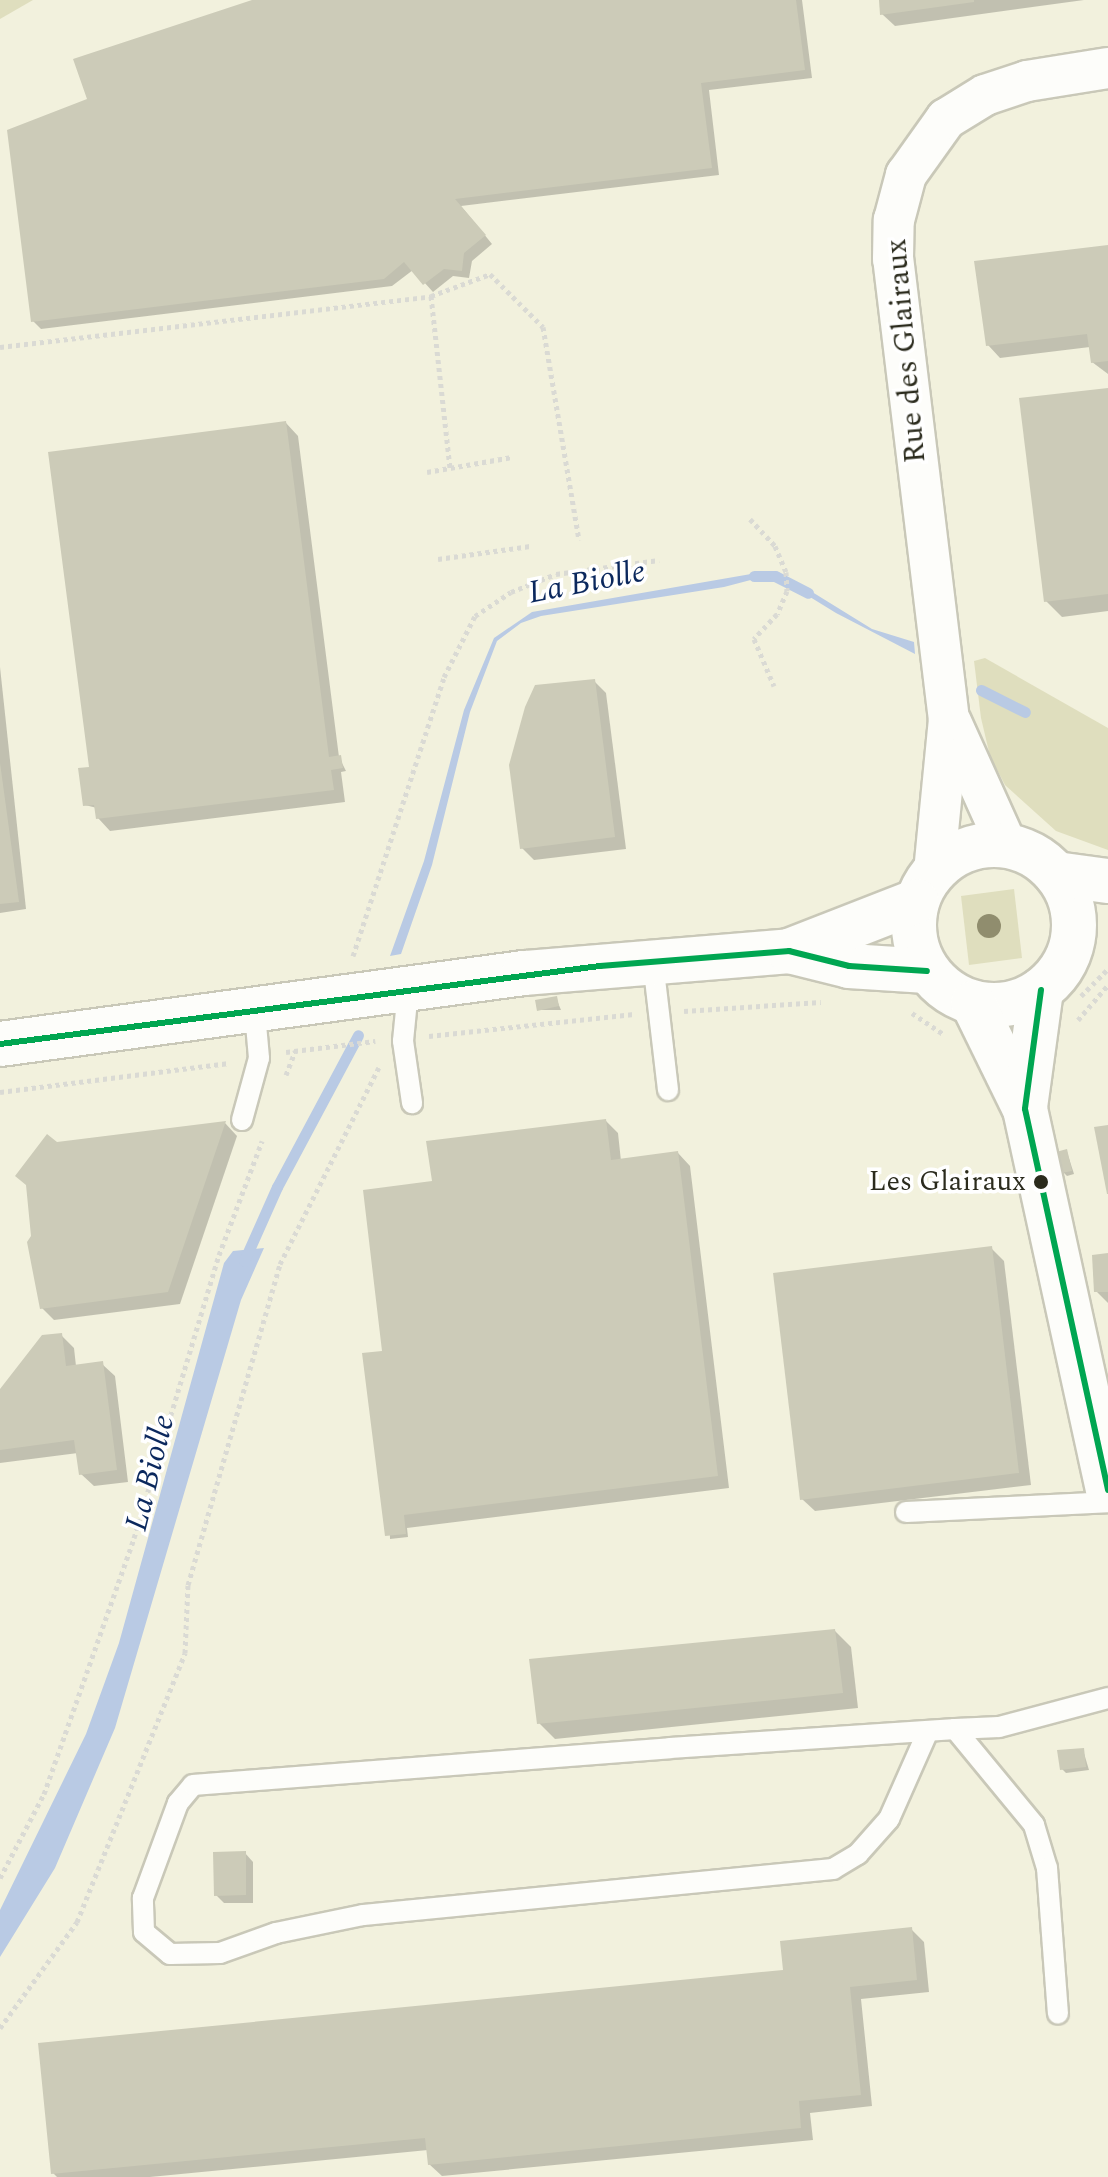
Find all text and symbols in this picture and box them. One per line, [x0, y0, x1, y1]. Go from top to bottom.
street label: Rue des Glairaux [878, 237, 934, 465]
water label: La Biolle [525, 553, 649, 613]
place label: Les Glairaux [869, 1165, 1026, 1199]
marker: Les Glairaux [1033, 1174, 1049, 1190]
water label: La Biolle [118, 1411, 184, 1535]

